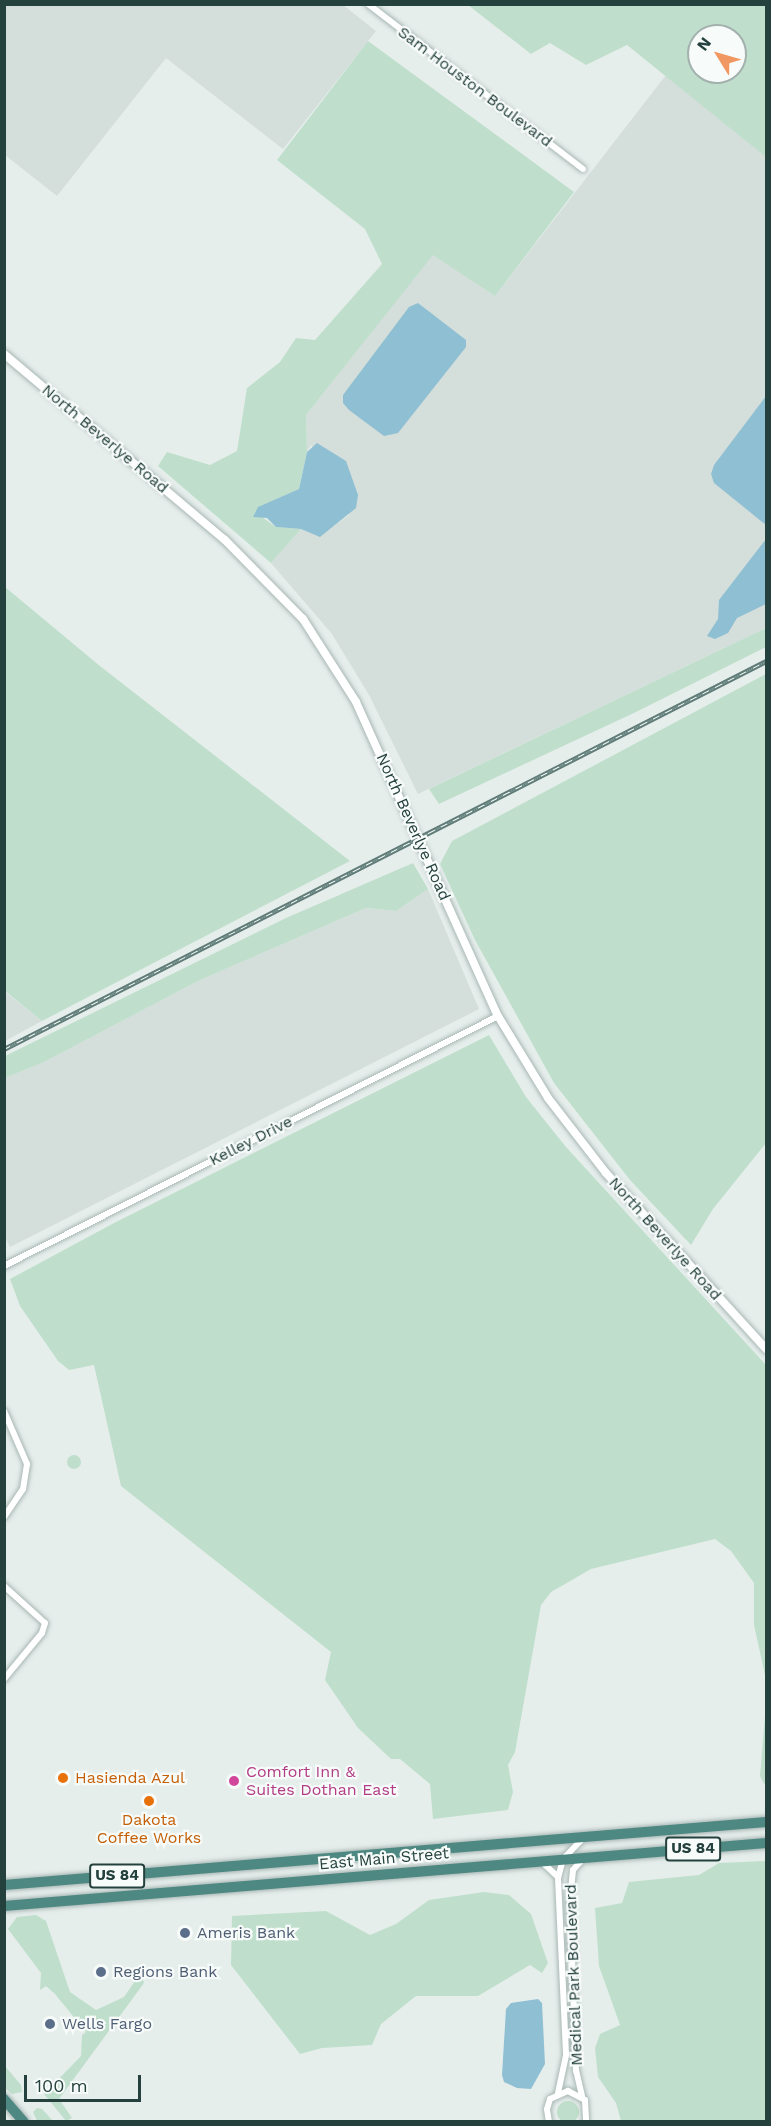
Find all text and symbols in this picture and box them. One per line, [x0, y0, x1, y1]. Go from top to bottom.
street label: Sam Houston Boulevard [394, 23, 556, 151]
north arrow [687, 24, 747, 84]
text: N [693, 34, 715, 55]
street label: North Beverlye Road [38, 380, 172, 498]
street label: North Beverlye Road [372, 750, 454, 904]
street label: Kelley Drive [206, 1112, 296, 1170]
street label: North Beverlye Road [605, 1173, 725, 1305]
place label: Comfort Inn & Suites Dothan East [246, 1762, 397, 1800]
place label: Hasienda Azul [75, 1768, 186, 1788]
marker: Hasienda Azul [56, 1771, 70, 1785]
marker: Comfort Inn & Suites Dothan East [227, 1774, 241, 1788]
marker: Dakota Coffee Works [142, 1794, 156, 1808]
place label: Dakota Coffee Works [97, 1810, 201, 1848]
road number: US 84 [664, 1837, 722, 1861]
street label: East Main Street [318, 1844, 450, 1874]
road number: US 84 [88, 1864, 146, 1888]
street label: Medical Park Boulevard [561, 1883, 587, 2067]
place label: Ameris Bank [197, 1923, 295, 1943]
marker: Ameris Bank [178, 1926, 192, 1940]
place label: Regions Bank [113, 1962, 217, 1982]
marker: Regions Bank [94, 1965, 108, 1979]
place label: Wells Fargo [62, 2014, 152, 2034]
marker: Wells Fargo [43, 2017, 57, 2031]
scale bar [27, 2063, 144, 2101]
text: 100 m [35, 2075, 88, 2096]

